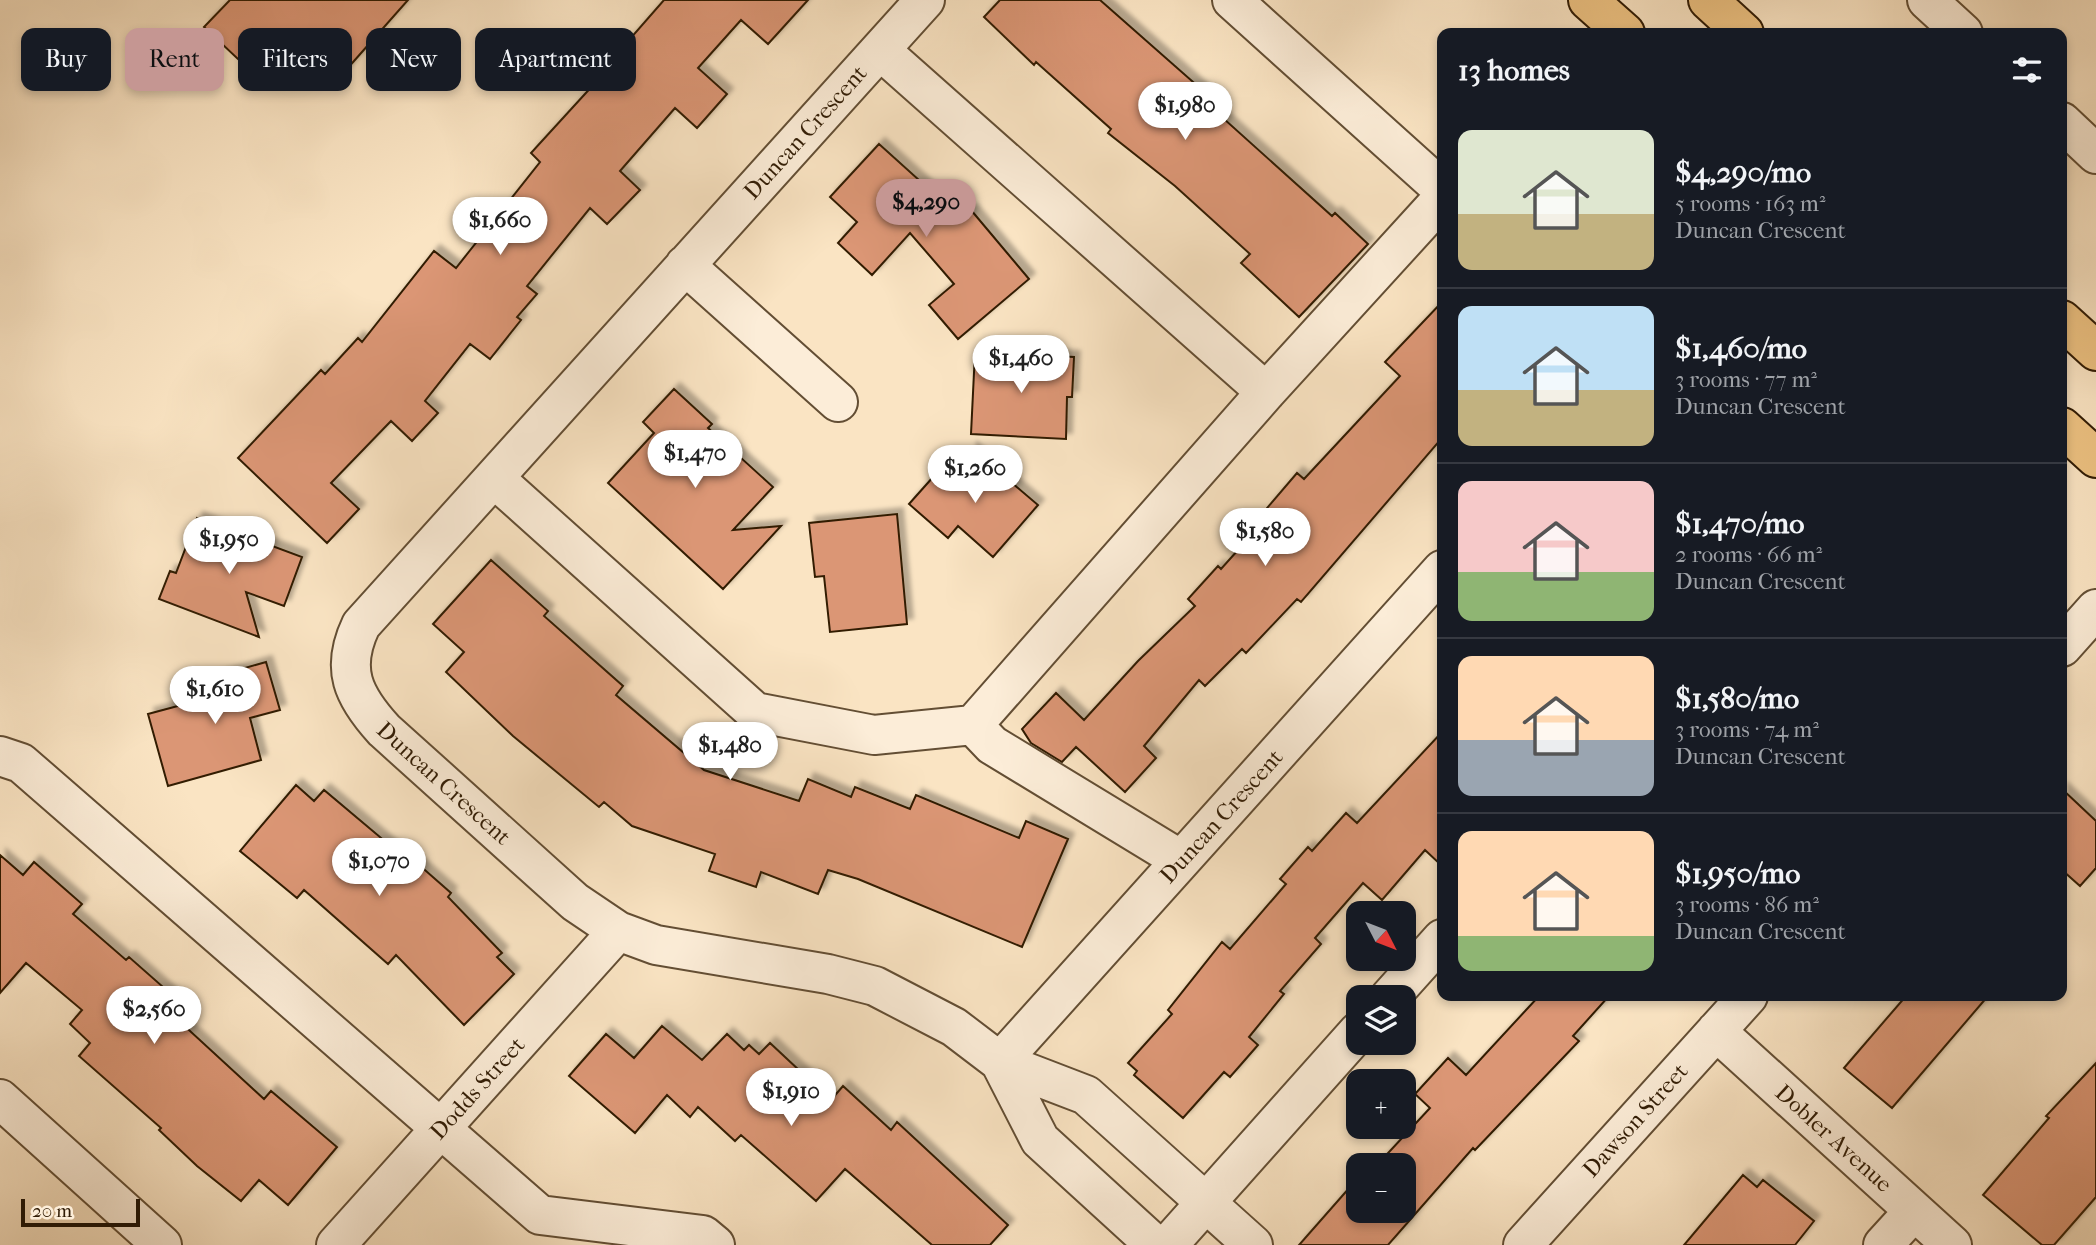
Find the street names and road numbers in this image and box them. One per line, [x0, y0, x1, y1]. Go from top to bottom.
street label: Duncan Crescent [738, 60, 873, 205]
street label: Duncan Crescent [371, 716, 516, 851]
street label: Duncan Crescent [1154, 744, 1289, 889]
street label: Dodds Street [424, 1032, 530, 1145]
street label: Dawson Street [1577, 1058, 1694, 1183]
street label: Dobler Avenue [1770, 1079, 1898, 1198]

